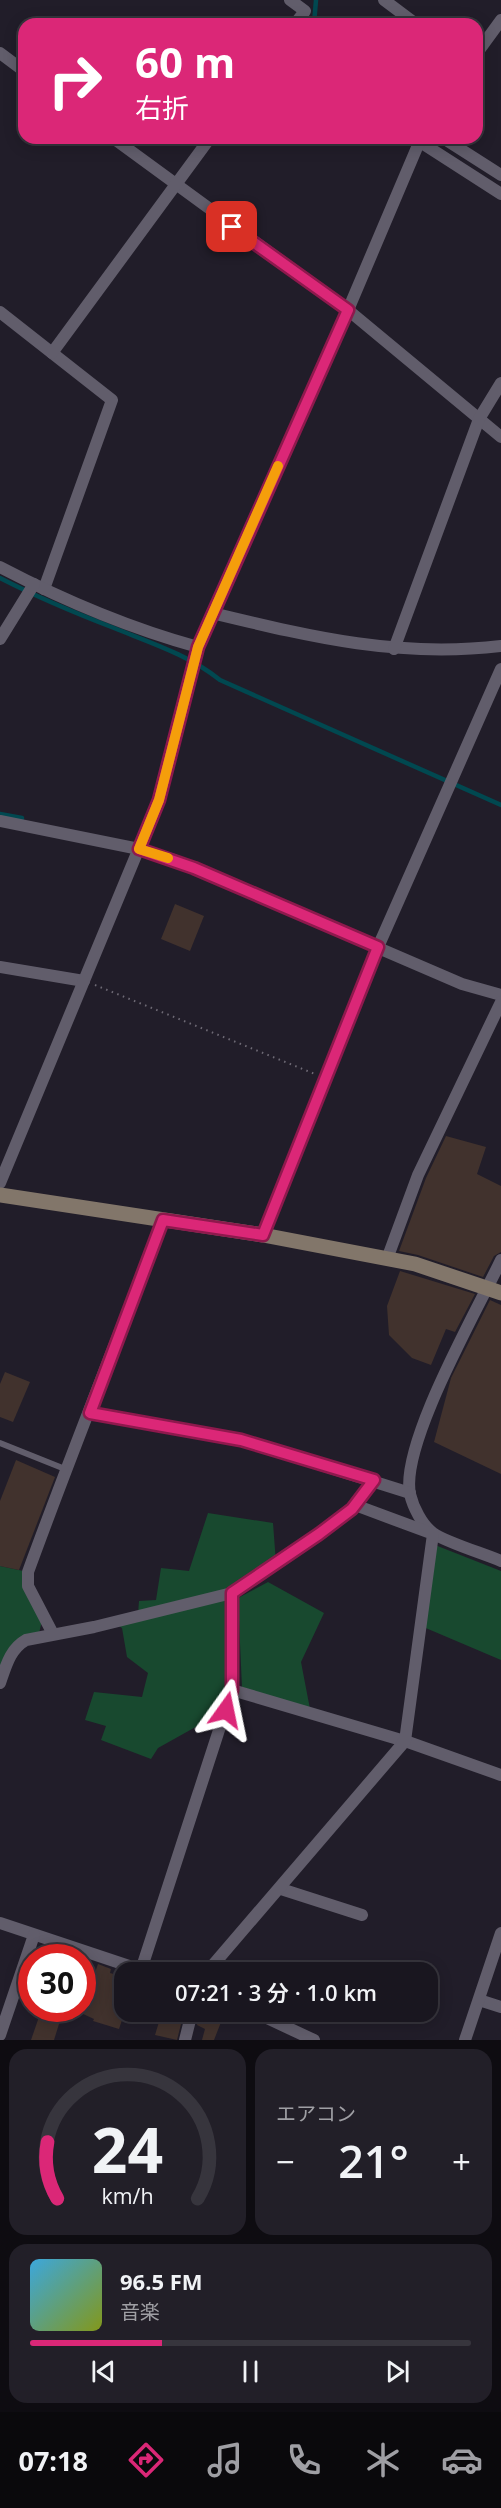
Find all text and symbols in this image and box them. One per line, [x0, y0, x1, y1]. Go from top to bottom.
text: 60 m [135, 33, 235, 90]
icon: right [36, 42, 114, 120]
text: 右折 [135, 89, 189, 126]
pin [206, 201, 257, 252]
icon: arrive [215, 210, 248, 243]
position arrow [194, 1678, 258, 1742]
speed limit sign: 30 [18, 1944, 96, 2022]
text: 07:21 · 3 分 · 1.0 km [175, 1977, 377, 2007]
text: エアコン [276, 2100, 356, 2127]
text: 24 [92, 2106, 163, 2191]
text: 21° [338, 2130, 409, 2191]
text: − [276, 2139, 295, 2184]
text: + [452, 2139, 471, 2184]
text: km/h [101, 2181, 154, 2210]
text: 96.5 FM [120, 2266, 203, 2296]
text: 音楽 [120, 2298, 160, 2325]
icon: previous [87, 2355, 120, 2388]
icon: pause [234, 2355, 267, 2388]
icon: next [381, 2355, 414, 2388]
icon: directions [125, 2439, 167, 2481]
icon: music [204, 2439, 246, 2481]
icon: phone [283, 2439, 325, 2481]
icon: climate [362, 2439, 404, 2481]
icon: car [441, 2439, 483, 2481]
text: 07:18 [18, 2442, 88, 2479]

